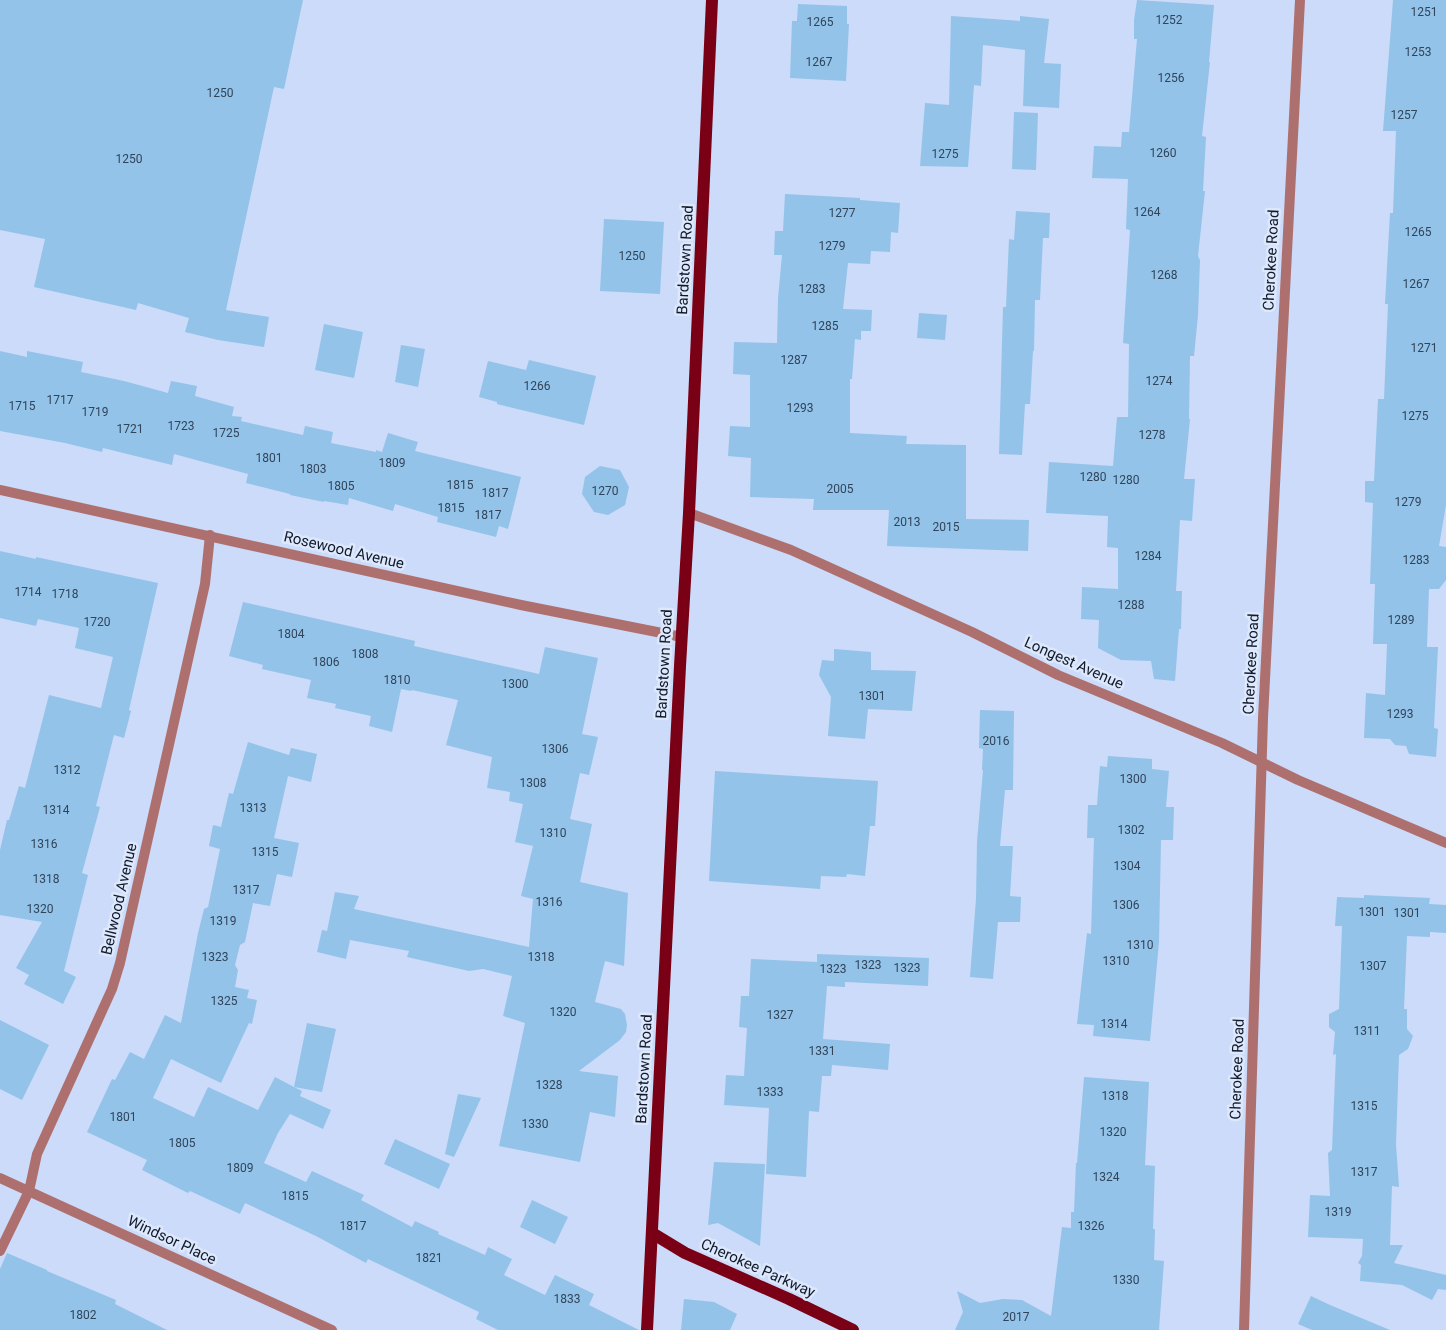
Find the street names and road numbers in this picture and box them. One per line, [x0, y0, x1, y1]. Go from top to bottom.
street label: Bardstown Road [673, 205, 697, 315]
street label: Cherokee Road [1259, 209, 1283, 311]
street label: Rosewood Avenue [282, 527, 406, 573]
street label: Bardstown Road [652, 609, 676, 719]
street label: Cherokee Road [1239, 613, 1263, 715]
street label: Longest Avenue [1022, 633, 1126, 693]
street label: Bellwood Avenue [97, 841, 141, 957]
street label: Bardstown Road [632, 1014, 656, 1124]
street label: Cherokee Road [1226, 1018, 1248, 1120]
street label: Windsor Place [125, 1212, 219, 1268]
street label: Cherokee Parkway [698, 1235, 818, 1301]

